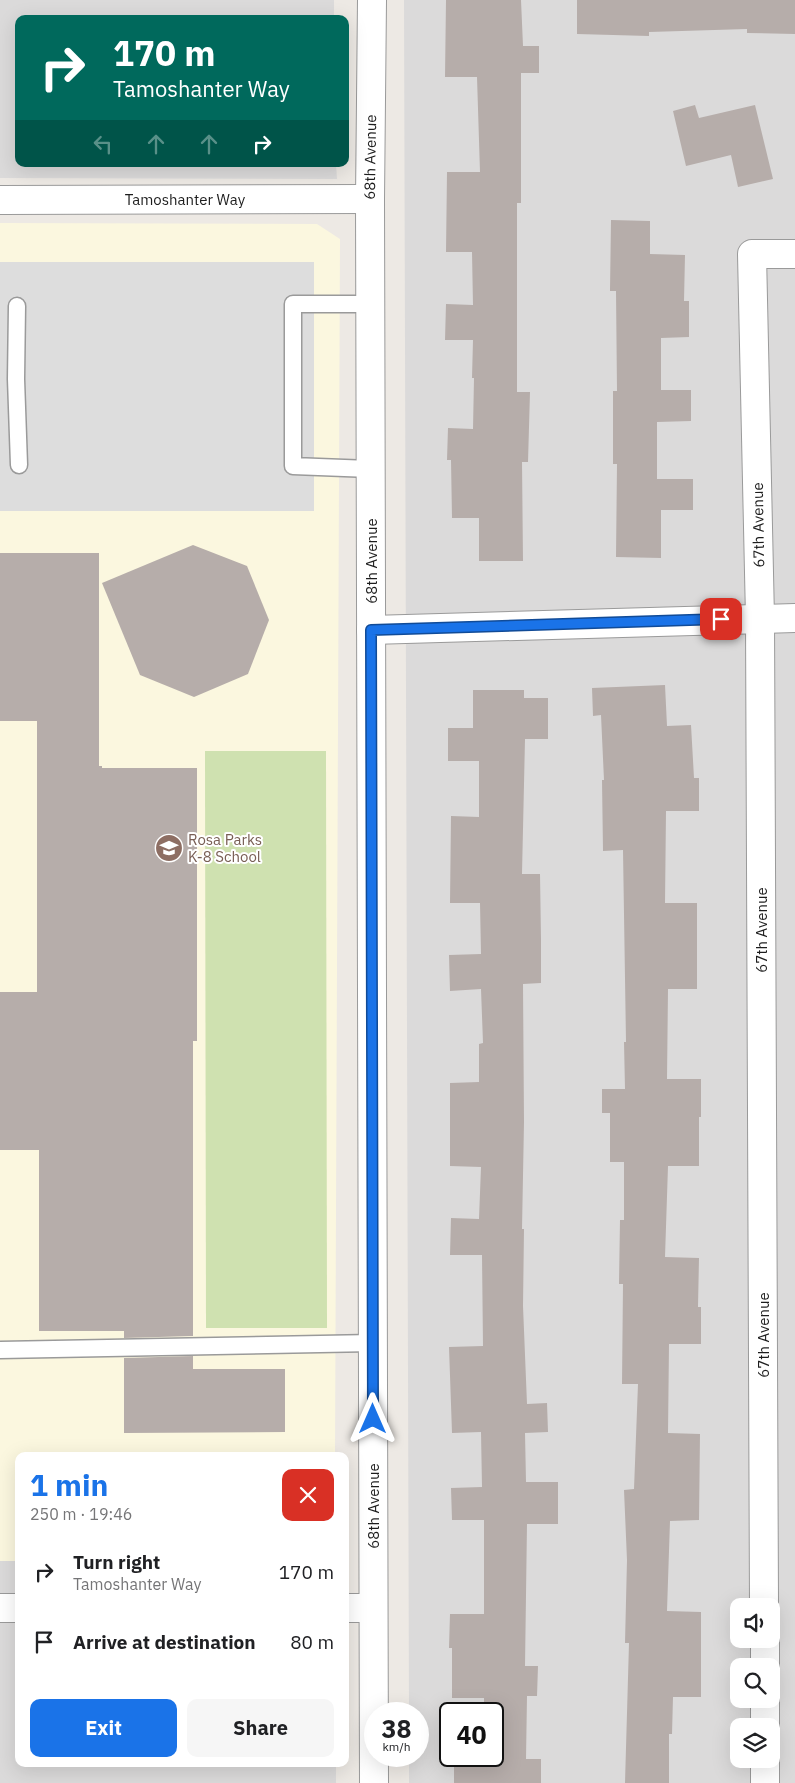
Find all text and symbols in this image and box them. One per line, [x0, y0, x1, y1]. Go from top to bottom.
text: 170 m [113, 30, 216, 76]
icon: right [30, 35, 95, 100]
text: Tamoshanter Way [113, 74, 290, 103]
street label: 68th Avenue [360, 114, 380, 200]
icon: left [89, 130, 117, 158]
icon: ahead [142, 130, 170, 158]
icon: ahead [195, 130, 223, 158]
icon: right [248, 130, 276, 158]
street label: Tamoshanter Way [125, 190, 246, 209]
street label: 67th Avenue [748, 482, 768, 568]
street label: 68th Avenue [362, 518, 381, 604]
pin [700, 598, 742, 640]
icon: arrive [707, 605, 735, 633]
place label: Rosa Parks K-8 School [188, 830, 262, 866]
school or university icon: Rosa Parks K-8 School [154, 833, 184, 863]
street label: 67th Avenue [752, 887, 771, 973]
street label: 67th Avenue [754, 1292, 773, 1378]
position arrow [346, 1392, 398, 1444]
street label: 68th Avenue [364, 1463, 383, 1549]
text: 1 min [30, 1465, 108, 1504]
button: close [282, 1469, 334, 1521]
text: 250 m · 19:46 [30, 1504, 132, 1524]
text: Turn right [73, 1550, 160, 1574]
icon: right [30, 1558, 58, 1586]
text: 170 m [279, 1560, 334, 1584]
text: Tamoshanter Way [73, 1574, 202, 1594]
map controls [730, 1598, 780, 1768]
button: sound [730, 1598, 780, 1648]
icon: arrive [30, 1628, 58, 1656]
text: Arrive at destination [73, 1630, 256, 1654]
text: 80 m [290, 1630, 334, 1654]
button: search [730, 1658, 780, 1708]
button: Exit [30, 1699, 177, 1757]
button: Share [187, 1699, 334, 1757]
speed limit sign: 40 [439, 1702, 504, 1767]
text: 38 [381, 1712, 412, 1745]
button: layers [730, 1718, 780, 1768]
text: km/h [382, 1739, 411, 1754]

